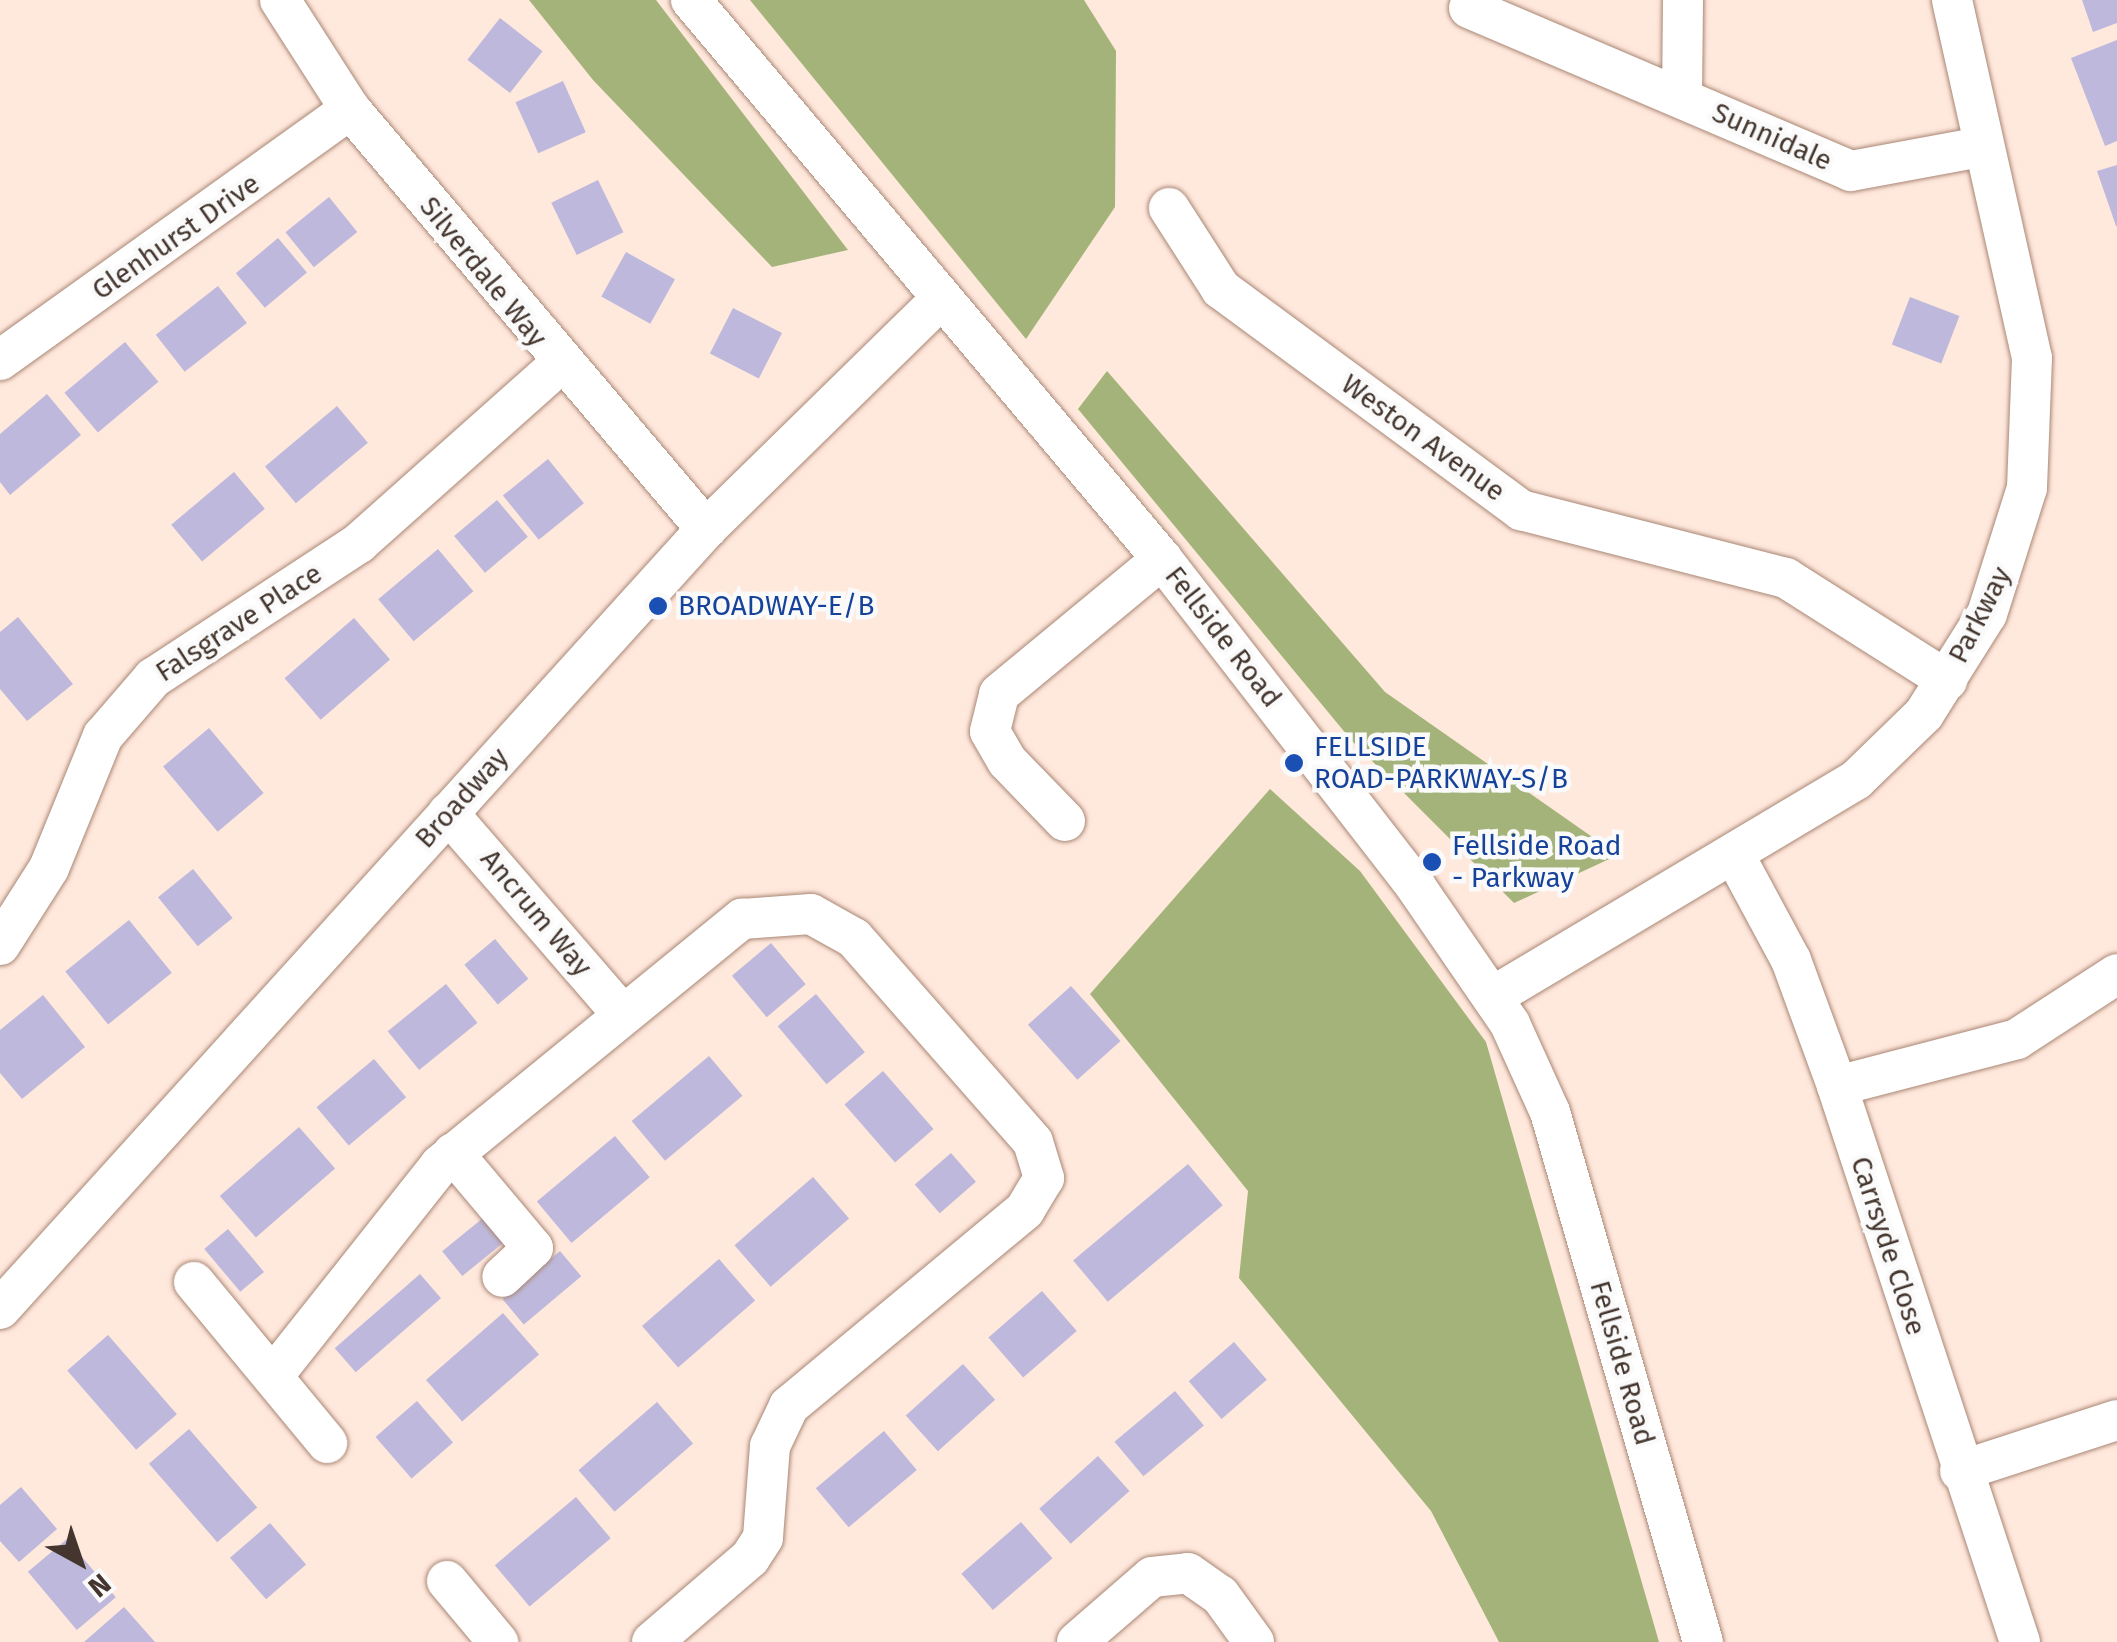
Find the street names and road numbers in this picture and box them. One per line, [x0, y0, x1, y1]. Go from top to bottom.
street label: Sunnidale [1707, 96, 1837, 178]
street label: Glenhurst Drive [86, 167, 266, 307]
street label: Silverdale Way [412, 190, 554, 354]
street label: Weston Avenue [1335, 367, 1511, 509]
street label: Falsgrave Place [150, 557, 328, 689]
street label: Fellside Road [1158, 560, 1288, 714]
street label: Parkway [1942, 561, 2018, 669]
street label: Broadway [408, 741, 516, 855]
street label: Ancrum Way [473, 843, 599, 983]
street label: Carrsyde Close [1843, 1153, 1933, 1339]
street label: Fellside Road [1583, 1277, 1661, 1449]

